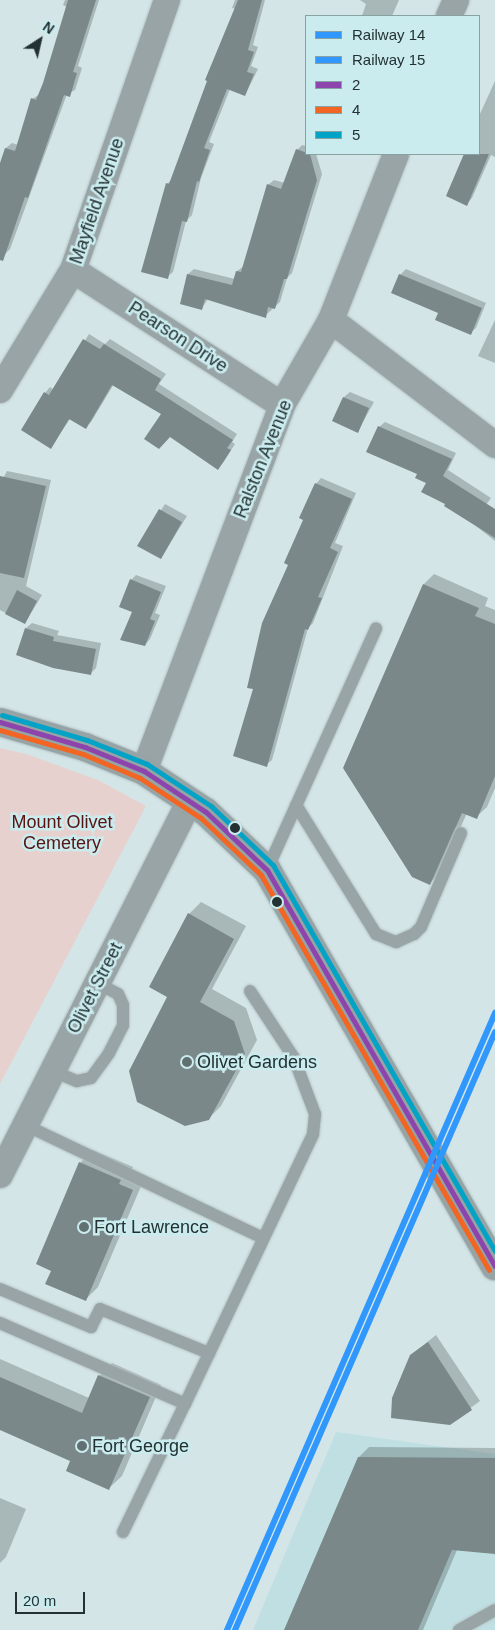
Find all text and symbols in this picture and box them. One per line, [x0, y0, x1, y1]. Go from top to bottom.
north arrow [15, 15, 65, 65]
legend [305, 15, 480, 155]
text: N [40, 18, 57, 37]
text: Railway 14 [352, 26, 425, 43]
text: Railway 15 [352, 51, 425, 68]
text: 2 [352, 76, 360, 93]
text: 4 [352, 101, 360, 118]
text: 5 [352, 126, 360, 143]
street label: Mayfield Avenue [65, 135, 129, 267]
street label: Pearson Drive [124, 297, 232, 377]
street label: Ralston Avenue [229, 396, 297, 522]
park label: Mount Olivet Cemetery [11, 812, 113, 854]
unlabelled marker [230, 823, 240, 833]
unlabelled marker [272, 897, 282, 907]
street label: Olivet Street [63, 939, 127, 1037]
place label: Olivet Gardens [197, 1051, 317, 1073]
marker: Olivet Gardens [181, 1056, 193, 1068]
place label: Fort Lawrence [94, 1216, 209, 1238]
marker: Fort Lawrence [78, 1221, 90, 1233]
place label: Fort George [92, 1435, 189, 1457]
marker: Fort George [76, 1440, 88, 1452]
scale bar [18, 1582, 88, 1614]
text: 20 m [23, 1592, 56, 1609]

